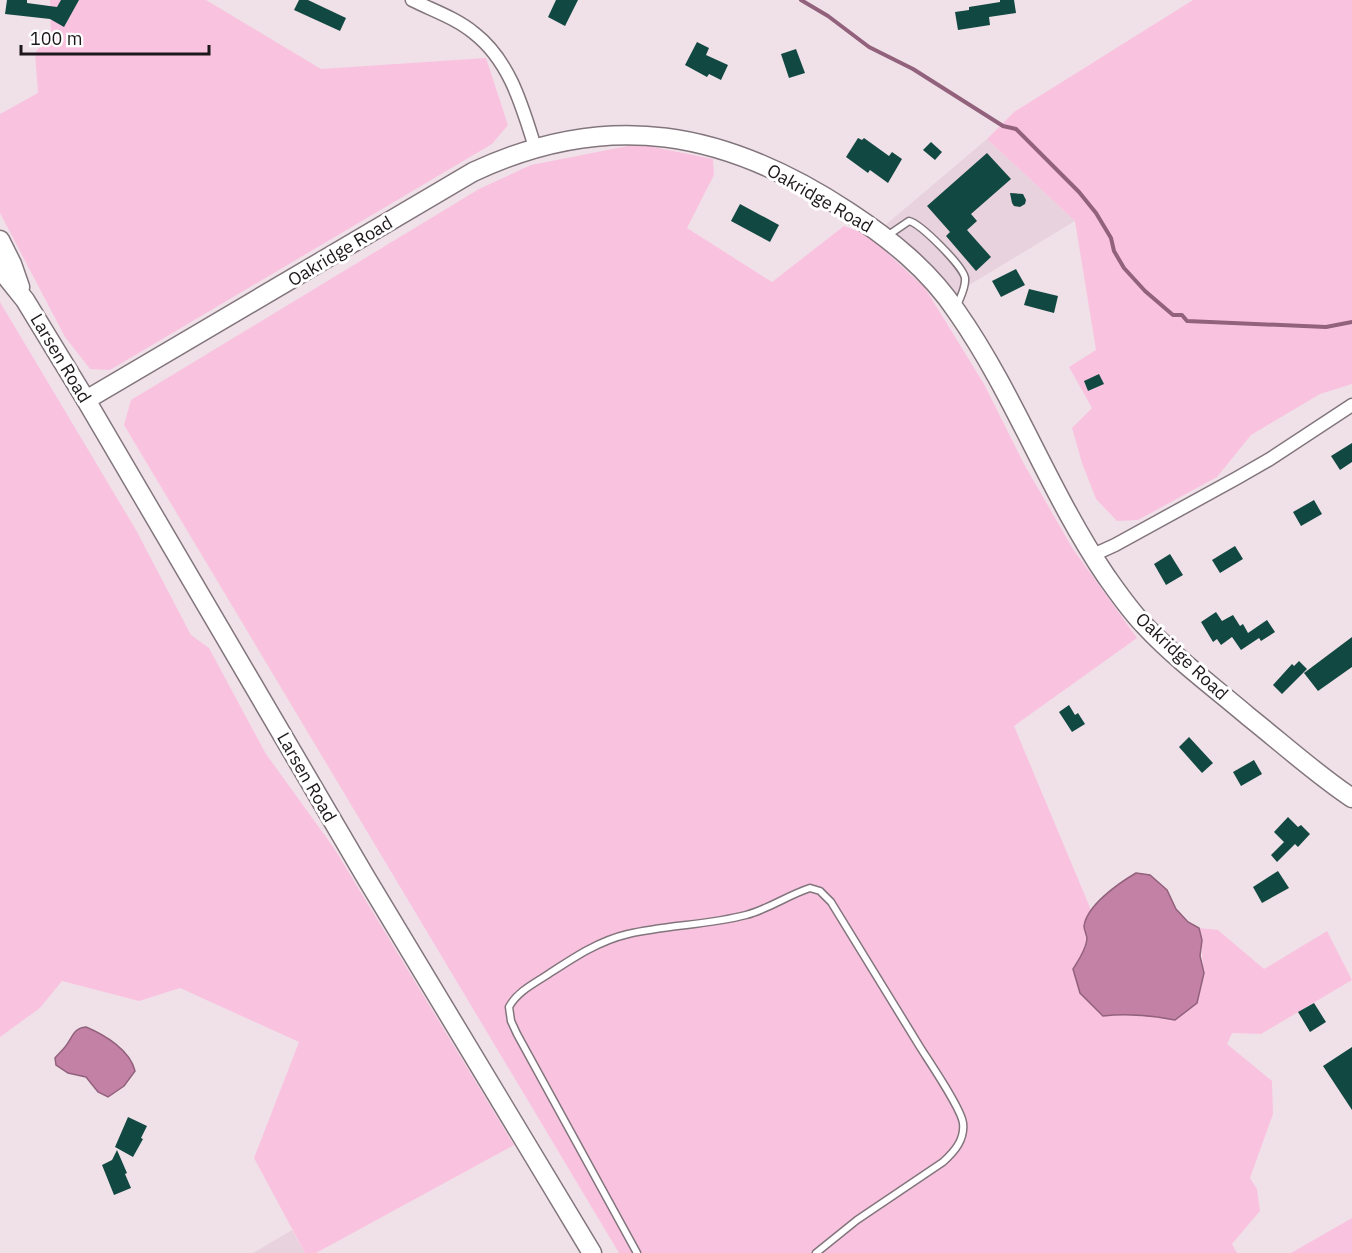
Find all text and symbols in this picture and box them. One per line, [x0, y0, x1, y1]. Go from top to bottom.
scale bar [21, 18, 208, 56]
text: 100 m [30, 27, 82, 50]
street label: Oakridge Road [763, 158, 877, 238]
street label: Oakridge Road [283, 211, 397, 291]
street label: Larsen Road [25, 309, 97, 407]
street label: Oakridge Road [1131, 607, 1233, 705]
street label: Larsen Road [272, 728, 342, 826]

